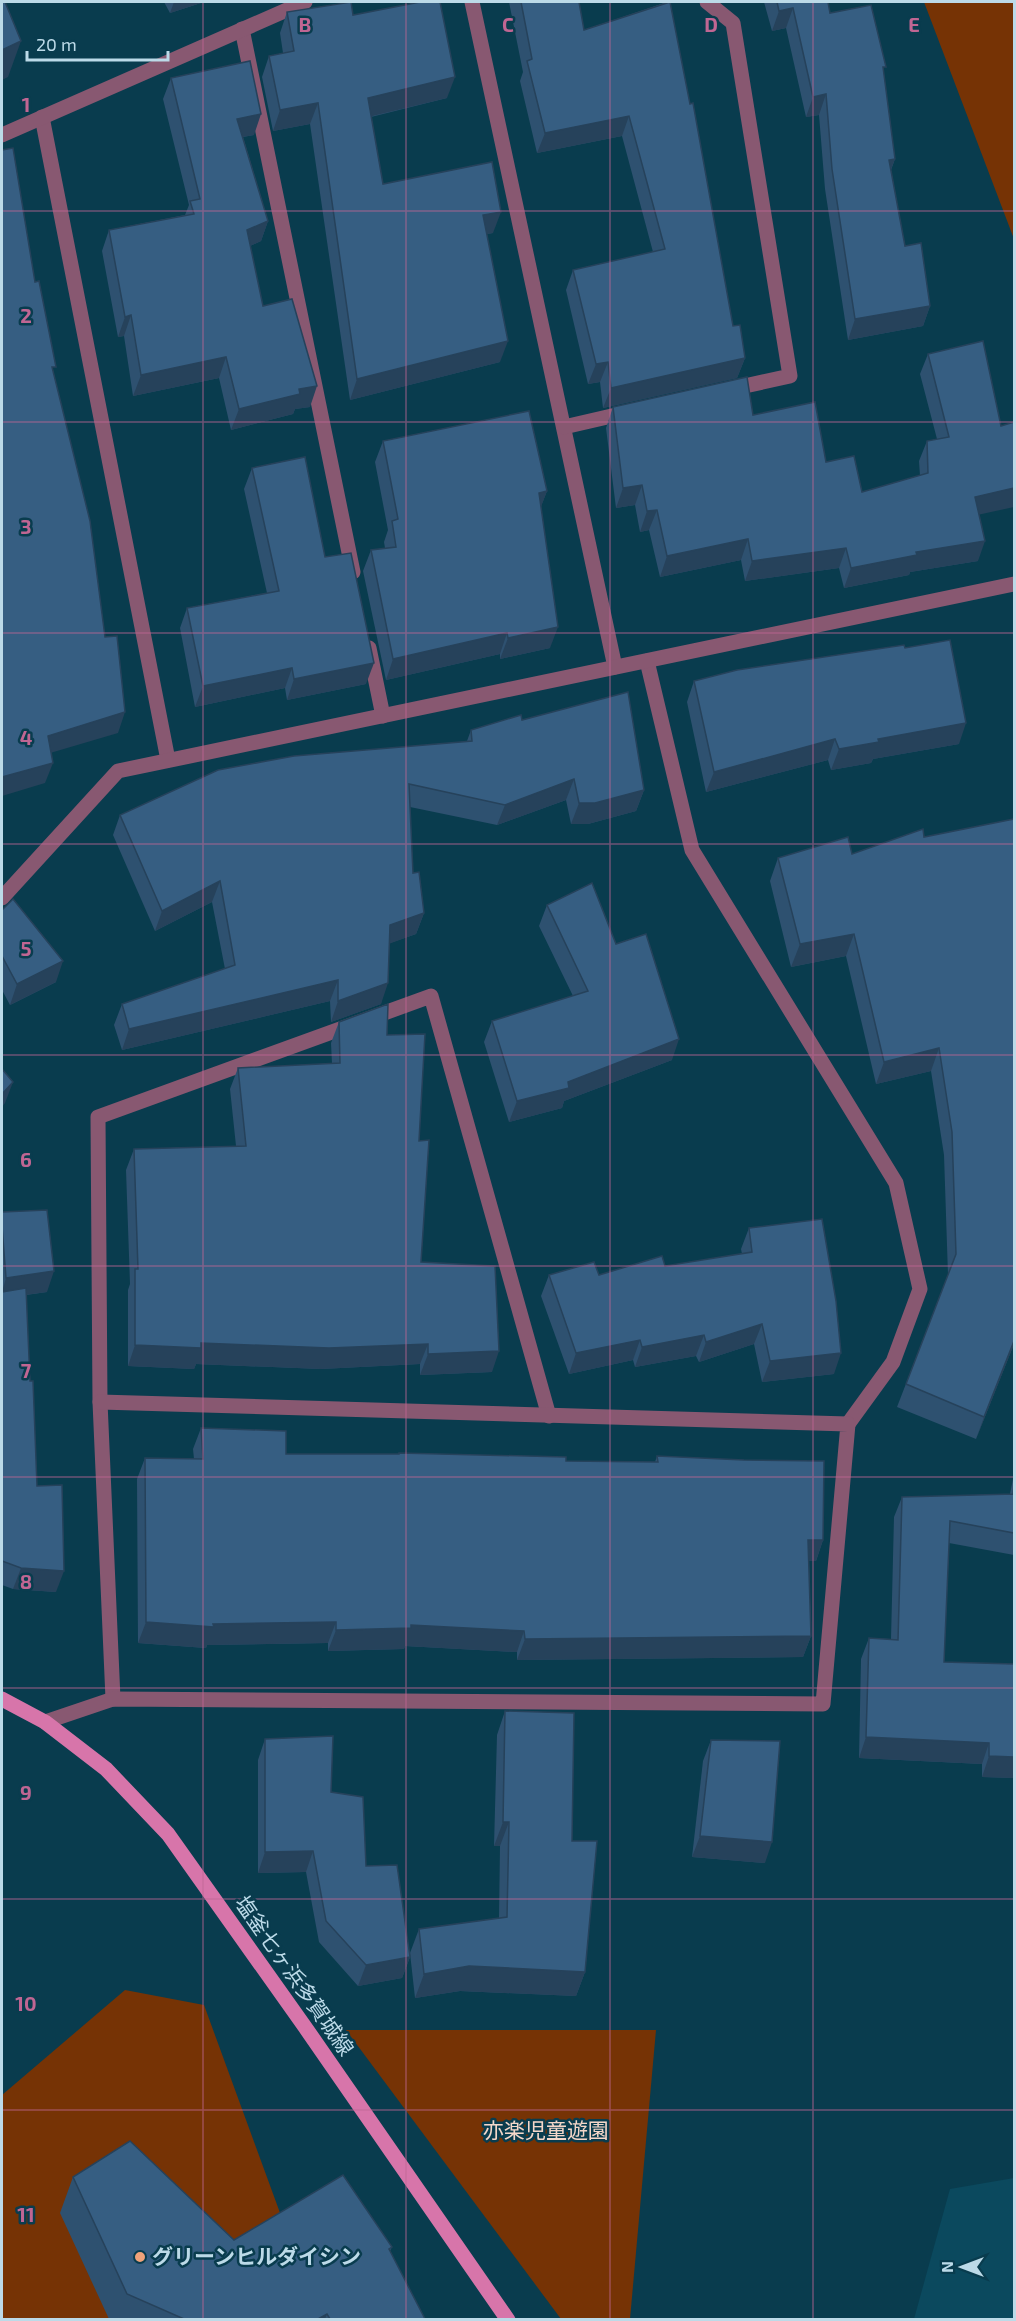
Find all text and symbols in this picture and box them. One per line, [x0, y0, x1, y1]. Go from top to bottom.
text: B [299, 12, 311, 36]
text: C [502, 12, 514, 36]
text: D [704, 12, 718, 36]
text: E [908, 12, 920, 36]
scale bar [27, 24, 168, 62]
text: 20 m [36, 33, 77, 55]
text: 1 [22, 92, 30, 116]
text: 2 [20, 303, 32, 327]
text: 3 [20, 514, 32, 538]
text: 4 [20, 725, 33, 749]
text: 5 [20, 936, 32, 960]
text: 6 [20, 1147, 32, 1171]
text: 7 [21, 1358, 32, 1382]
text: 8 [20, 1569, 32, 1593]
text: 9 [20, 1780, 32, 1804]
street label: 塩釜七ヶ浜多賀城線 [231, 1891, 360, 2060]
text: 10 [15, 1991, 37, 2015]
park label: 亦楽児童遊園 [483, 2117, 609, 2142]
text: 11 [17, 2202, 35, 2226]
north arrow [932, 2237, 992, 2297]
place label: グリーンヒルダイシン [152, 2243, 361, 2268]
marker: グリーンヒルダイシン [133, 2250, 147, 2264]
text: N [937, 2261, 956, 2273]

